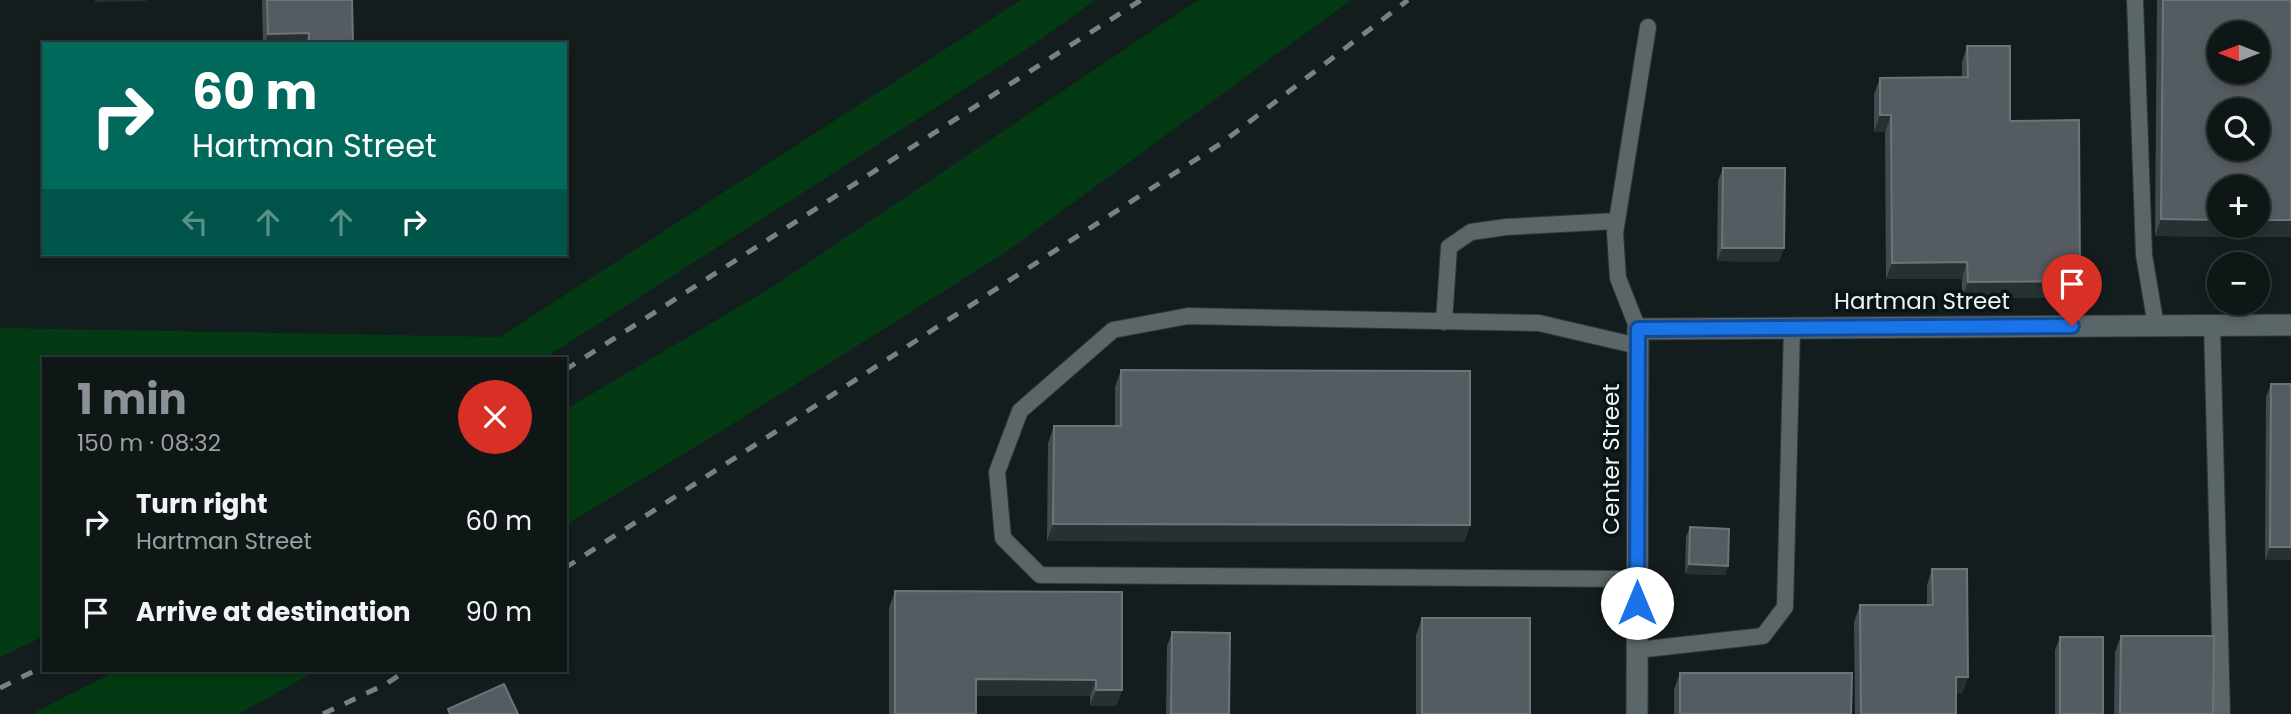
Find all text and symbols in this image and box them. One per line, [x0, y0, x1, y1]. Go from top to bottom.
north arrow [2207, 21, 2270, 84]
map controls [2207, 21, 2270, 315]
text: 60 m [192, 58, 317, 126]
icon: right [77, 70, 168, 161]
button: search [2207, 98, 2270, 161]
text: Hartman Street [192, 123, 437, 168]
button: + [2207, 175, 2270, 238]
icon: left [176, 203, 214, 241]
icon: ahead [249, 203, 287, 241]
icon: ahead [322, 203, 360, 241]
icon: right [395, 203, 433, 241]
button: − [2207, 252, 2270, 315]
pin [2042, 254, 2102, 326]
icon: arrive [2053, 265, 2091, 303]
street label: Hartman Street [1834, 285, 2010, 317]
text: 1 min [77, 370, 187, 429]
button: close [458, 380, 532, 454]
street label: Center Street [1595, 383, 1627, 535]
text: 150 m · 08:32 [77, 427, 221, 459]
text: Turn right [136, 486, 268, 522]
icon: right [77, 503, 115, 541]
text: 60 m [465, 503, 532, 539]
text: Hartman Street [136, 525, 312, 557]
position arrow [1600, 566, 1674, 640]
icon: arrive [77, 594, 115, 632]
text: Arrive at destination [136, 594, 411, 630]
text: 90 m [466, 594, 532, 630]

